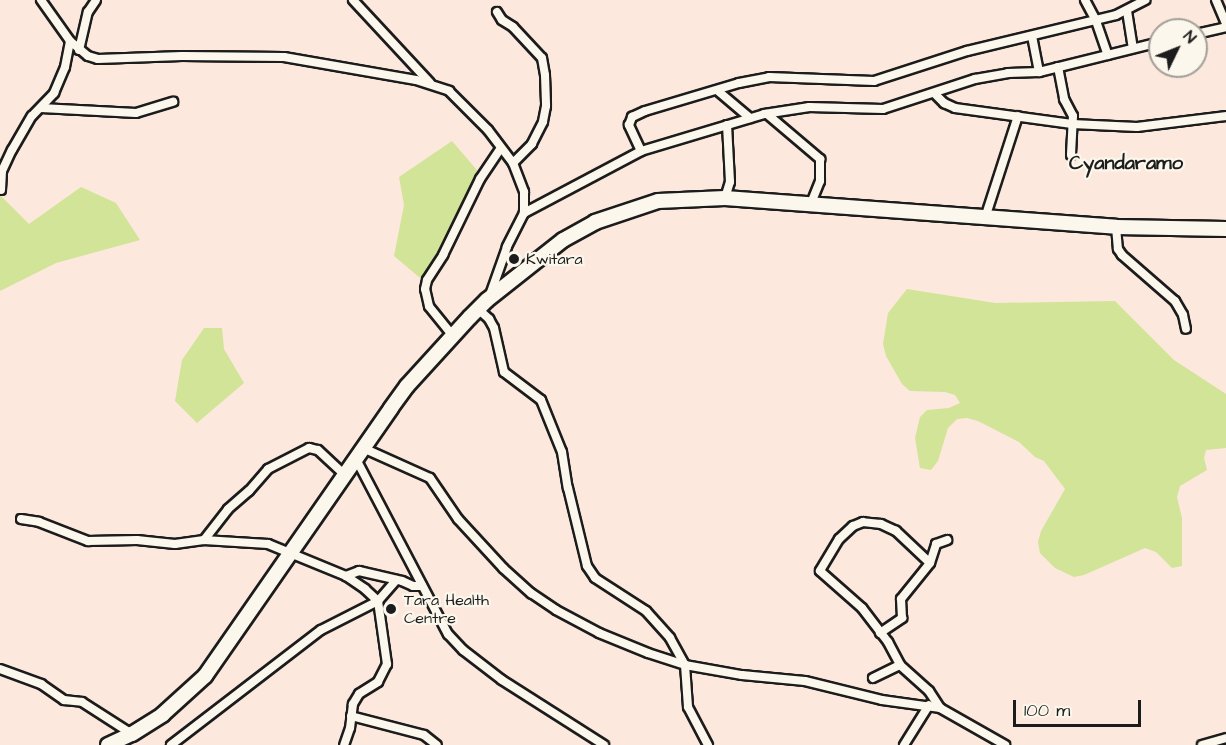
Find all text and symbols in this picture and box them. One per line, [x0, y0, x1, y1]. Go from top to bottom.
north arrow [1148, 18, 1208, 78]
text: N [1178, 26, 1201, 48]
district label: Cyandaramo [1069, 151, 1183, 175]
place label: Kwitara [526, 249, 583, 269]
marker: Kwitara [507, 252, 521, 266]
place label: Tara Health Centre [404, 590, 489, 628]
marker: Tara Health Centre [382, 600, 400, 618]
scale bar [1016, 688, 1144, 726]
text: 100 m [1024, 698, 1070, 723]

